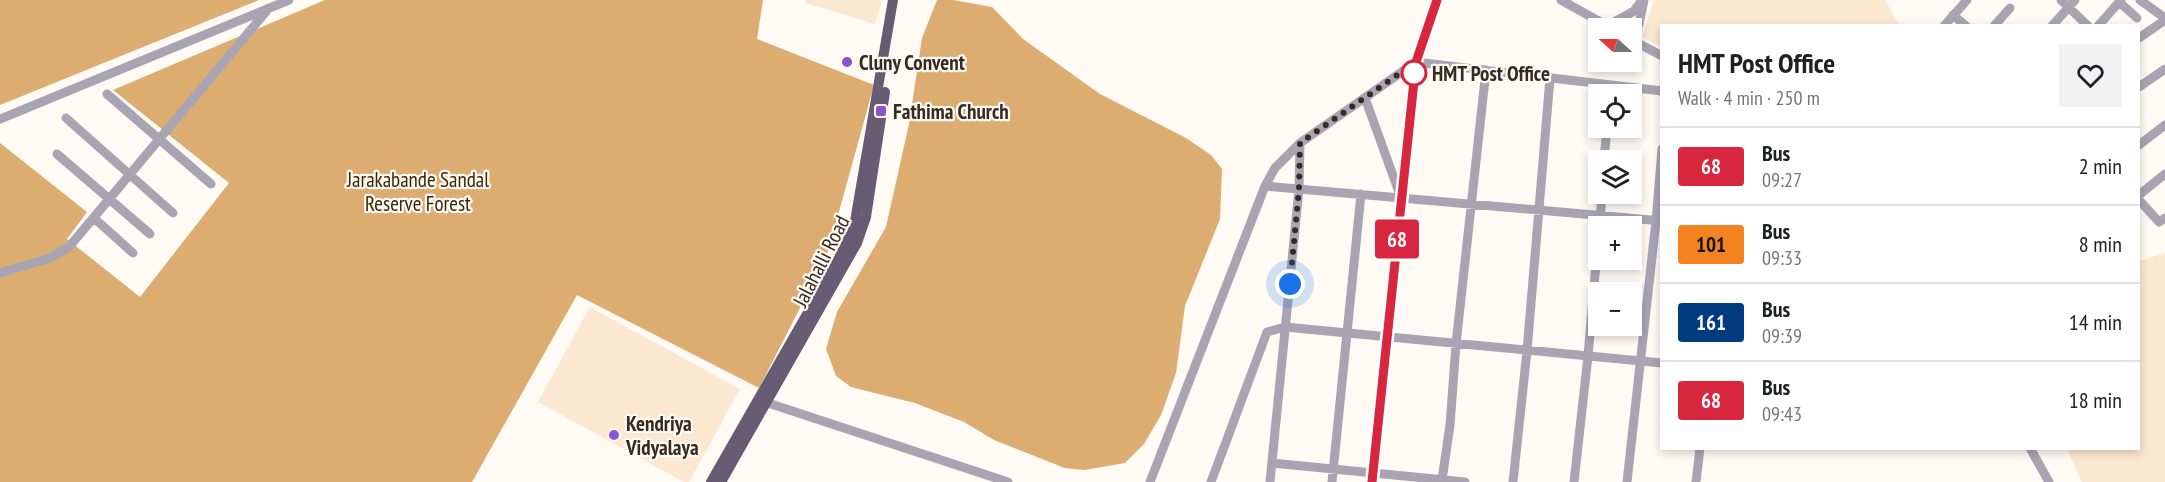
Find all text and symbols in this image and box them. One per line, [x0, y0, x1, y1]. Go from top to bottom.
north arrow [1588, 18, 1642, 72]
map controls [1588, 18, 1642, 336]
text: HMT Post Office [1678, 44, 1835, 81]
button: heart [2059, 44, 2122, 107]
place label: Cluny Convent [859, 49, 965, 76]
marker: Cluny Convent [840, 55, 854, 69]
marker: HMT Post Office [1401, 60, 1427, 86]
place label: HMT Post Office [1432, 60, 1550, 87]
button: locate [1588, 84, 1642, 138]
text: Walk · 4 min · 250 m [1678, 85, 1820, 111]
place label: Fathima Church [893, 98, 1009, 125]
marker: Fathima Church [874, 104, 888, 118]
text: Bus [1762, 139, 1790, 167]
button: layers [1588, 150, 1642, 204]
text: 2 min [2079, 152, 2122, 180]
text: 68 [1701, 153, 1721, 180]
park label: Jarakabande Sandal Reserve Forest [346, 166, 489, 217]
text: 09:27 [1762, 167, 1802, 193]
street label: Jalahalli Road [786, 211, 856, 312]
button: + [1588, 216, 1642, 270]
text: Bus [1762, 217, 1790, 245]
line badge: 68 [1370, 220, 1424, 258]
text: 68 [1387, 226, 1407, 253]
text: 8 min [2079, 230, 2122, 258]
text: 101 [1696, 231, 1726, 258]
text: 09:33 [1762, 245, 1802, 271]
your location [1275, 269, 1305, 299]
button: − [1588, 282, 1642, 336]
text: Bus [1762, 295, 1790, 323]
text: 14 min [2069, 308, 2122, 336]
text: 161 [1696, 309, 1726, 336]
text: 09:39 [1762, 323, 1802, 349]
text: Bus [1762, 373, 1790, 401]
text: 18 min [2069, 386, 2122, 414]
text: 68 [1701, 387, 1721, 414]
text: 09:43 [1762, 401, 1802, 427]
place label: Kendriya Vidyalaya [625, 410, 699, 461]
marker: Kendriya Vidyalaya [607, 428, 621, 442]

